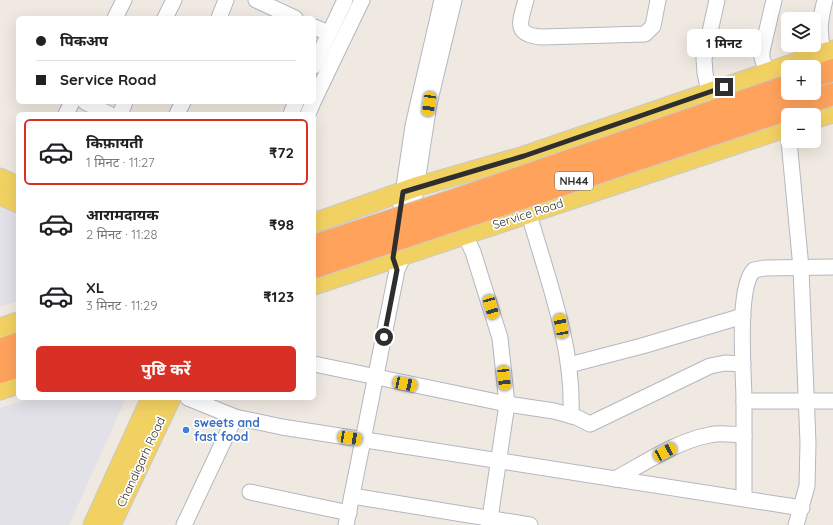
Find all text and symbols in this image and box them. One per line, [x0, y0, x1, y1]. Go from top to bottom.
map controls [781, 12, 821, 148]
button: layers [781, 12, 821, 52]
callout: 1 मिनट [687, 29, 761, 57]
text: पिकअप [60, 31, 108, 50]
text: 1 मिनट [706, 35, 742, 51]
button: + [781, 60, 821, 100]
text: Service Road [60, 70, 156, 89]
route end [715, 78, 733, 96]
car [421, 91, 437, 117]
button: − [781, 108, 821, 148]
text: किफ़ायती [86, 133, 143, 152]
icon: car [38, 134, 74, 170]
text: ₹72 [269, 143, 294, 162]
text: 1 मिनट · 11:27 [86, 154, 155, 170]
road number: NH44 [555, 172, 593, 190]
street label: Service Road [490, 195, 565, 232]
text: आरामदायक [86, 205, 159, 224]
icon: car [38, 206, 74, 242]
text: ₹98 [269, 215, 294, 234]
text: 2 मिनट · 11:28 [86, 226, 158, 242]
icon: car [38, 278, 74, 314]
text: XL [86, 278, 104, 297]
text: ₹123 [263, 287, 294, 306]
car [482, 294, 500, 320]
text: 3 मिनट · 11:29 [86, 297, 157, 313]
car [553, 313, 569, 339]
route start [375, 328, 393, 346]
button: पुष्टि करें [36, 346, 296, 392]
car [497, 365, 511, 391]
car [392, 376, 418, 392]
street label: Chandigarh Road [113, 414, 168, 509]
place label: sweets and fast food [194, 415, 260, 444]
marker: sweets and fast food [181, 425, 191, 435]
car [337, 430, 363, 446]
car [652, 441, 678, 463]

